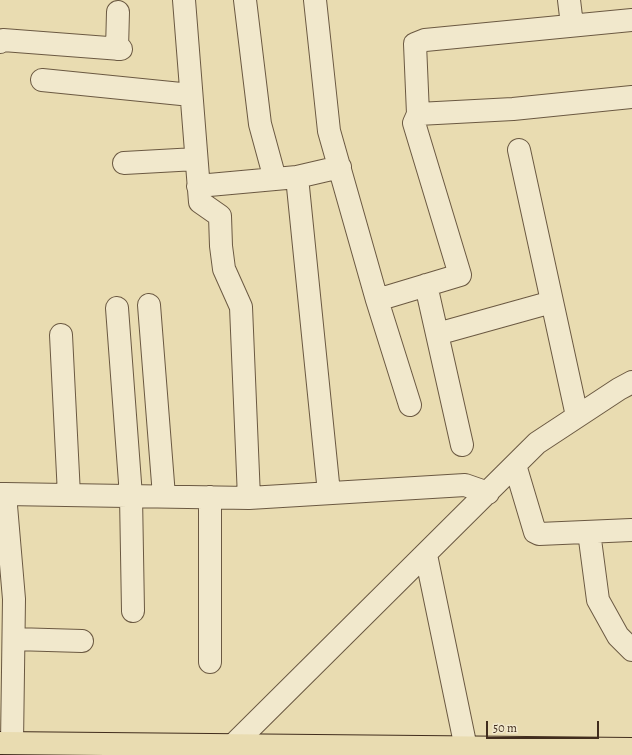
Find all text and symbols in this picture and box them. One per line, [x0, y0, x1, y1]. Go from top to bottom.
scale bar [488, 713, 601, 739]
text: 50 m [493, 720, 517, 736]

